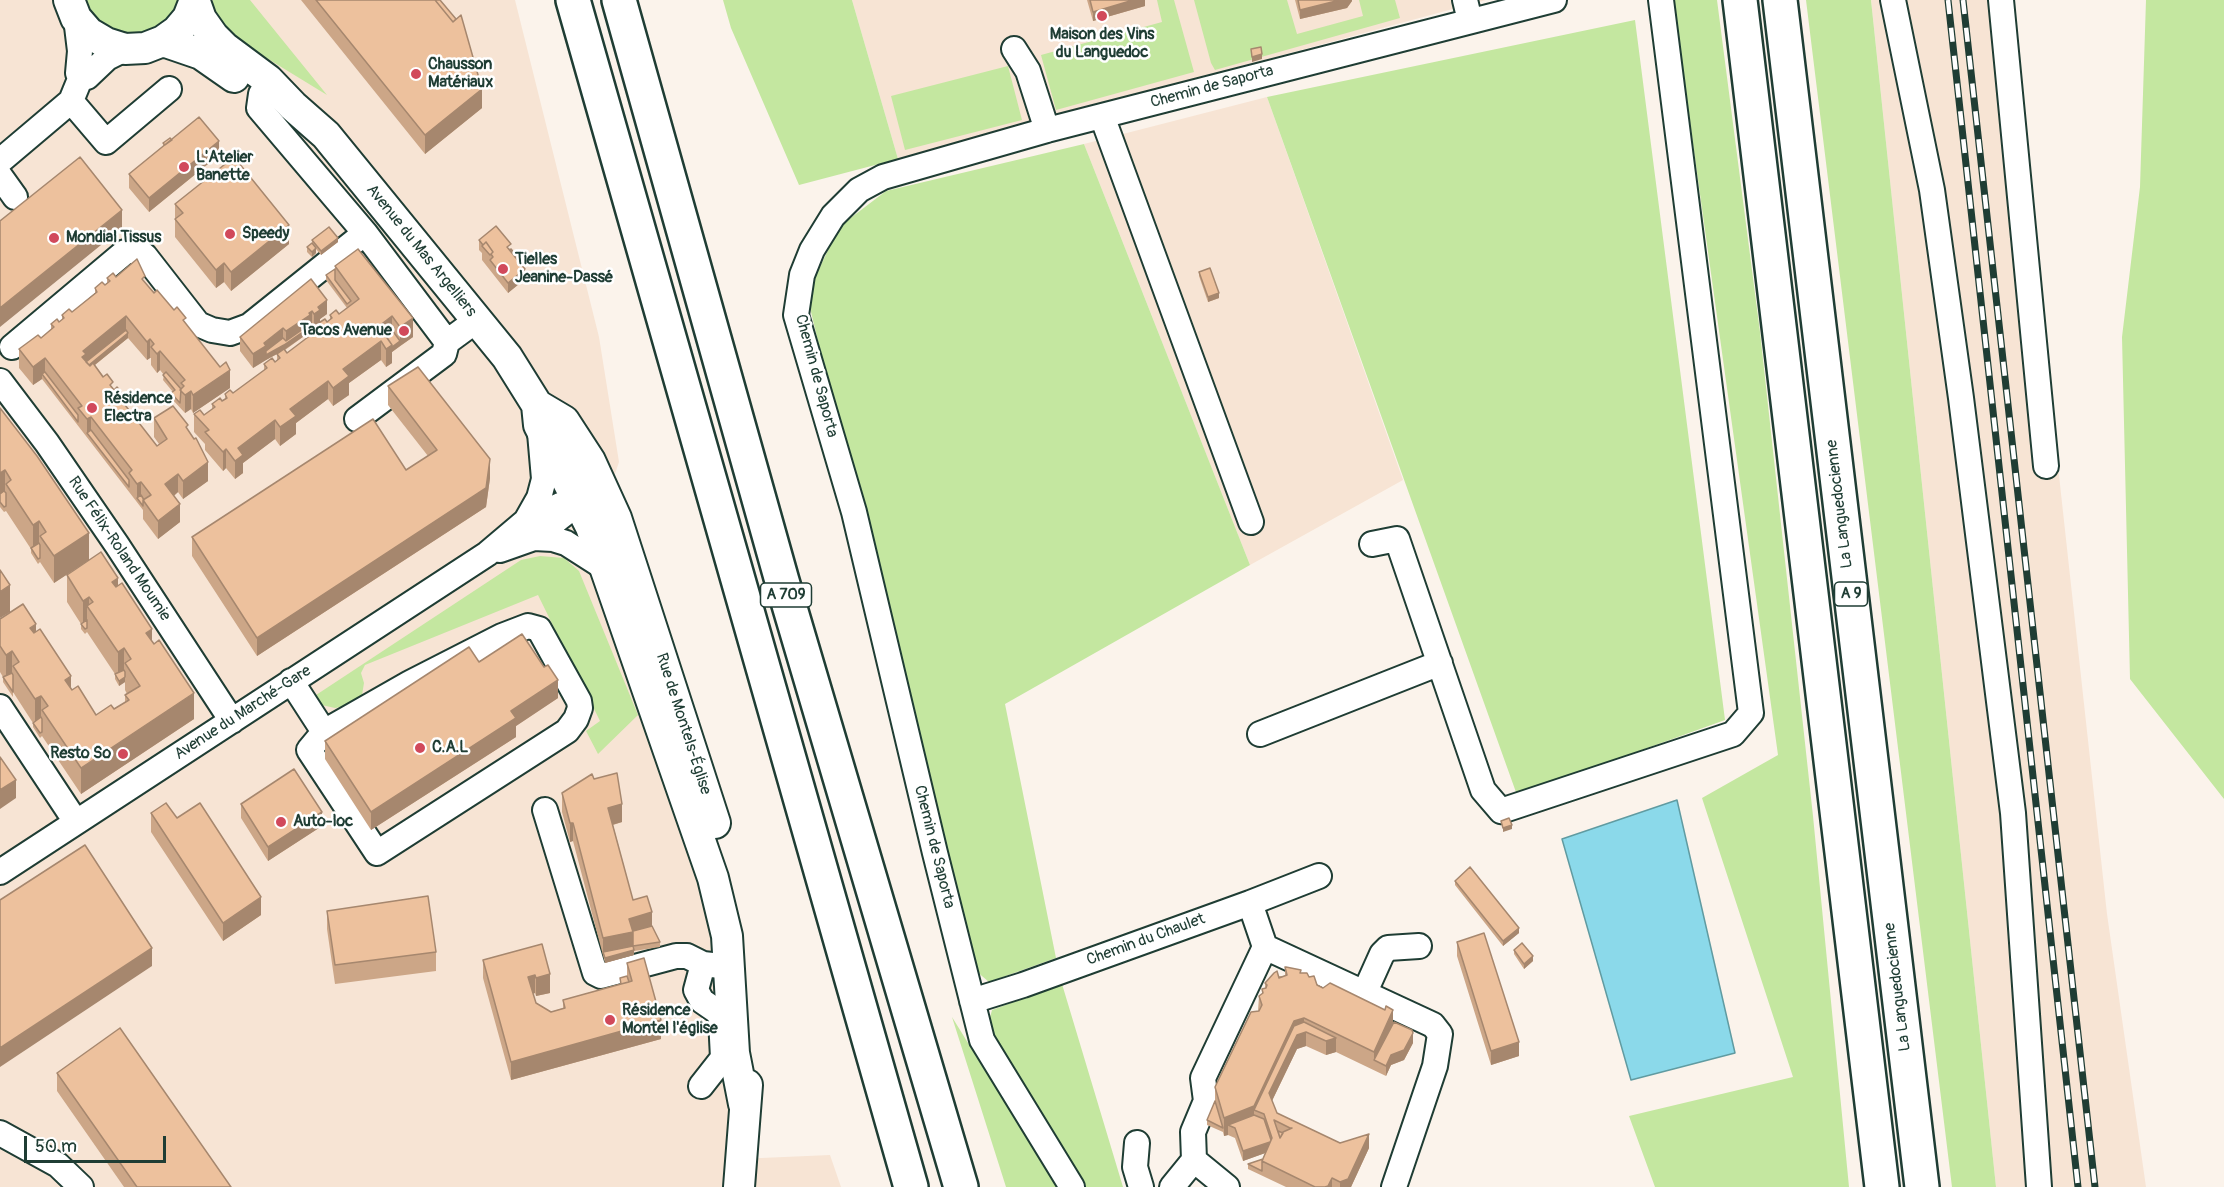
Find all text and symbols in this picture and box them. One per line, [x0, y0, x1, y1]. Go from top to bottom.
marker: Maison des Vins du Languedoc [1095, 9, 1109, 23]
place label: Maison des Vins du Languedoc [1050, 25, 1154, 63]
place label: Chausson Matériaux [428, 55, 493, 93]
street label: Chemin de Saporta [1148, 61, 1276, 113]
marker: Chausson Matériaux [409, 67, 423, 81]
place label: L'Atelier Banette [196, 148, 253, 186]
marker: L'Atelier Banette [177, 160, 191, 174]
street label: Avenue du Mas Argelliers [362, 181, 480, 321]
place label: Speedy [242, 224, 289, 244]
marker: Speedy [223, 227, 237, 241]
place label: Mondial Tissus [66, 228, 161, 248]
marker: Mondial Tissus [47, 231, 61, 245]
place label: Tielles Jeanine-Dassé [515, 250, 613, 288]
marker: Tielles Jeanine-Dassé [496, 262, 510, 276]
street label: Chemin de Saporta [790, 312, 842, 440]
place label: Tacos Avenue [300, 321, 392, 341]
marker: Tacos Avenue [397, 324, 411, 338]
place label: Résidence Electra [104, 389, 172, 427]
marker: Résidence Electra [85, 401, 99, 415]
street label: La Languedocienne [1823, 439, 1857, 569]
street label: Rue Félix-Roland Moumie [64, 473, 174, 625]
road number: A 9 [1834, 582, 1868, 606]
road number: A 709 [760, 583, 812, 607]
street label: Rue de Montels-Église [651, 651, 715, 797]
street label: Avenue du Marché-Gare [171, 662, 315, 764]
place label: C.A.L [432, 738, 468, 758]
marker: C.A.L [413, 741, 427, 755]
place label: Resto So [50, 744, 111, 764]
marker: Resto So [116, 747, 130, 761]
street label: Chemin de Saporta [909, 783, 959, 911]
place label: Auto-loc [293, 812, 353, 832]
marker: Auto-loc [274, 815, 288, 829]
street label: Chemin du Chaulet [1084, 910, 1208, 970]
street label: La Languedocienne [1881, 922, 1915, 1052]
place label: Résidence Montel l'église [622, 1001, 718, 1039]
marker: Résidence Montel l'église [603, 1013, 617, 1027]
scale bar [27, 1124, 170, 1162]
text: 50 m [35, 1135, 77, 1158]

